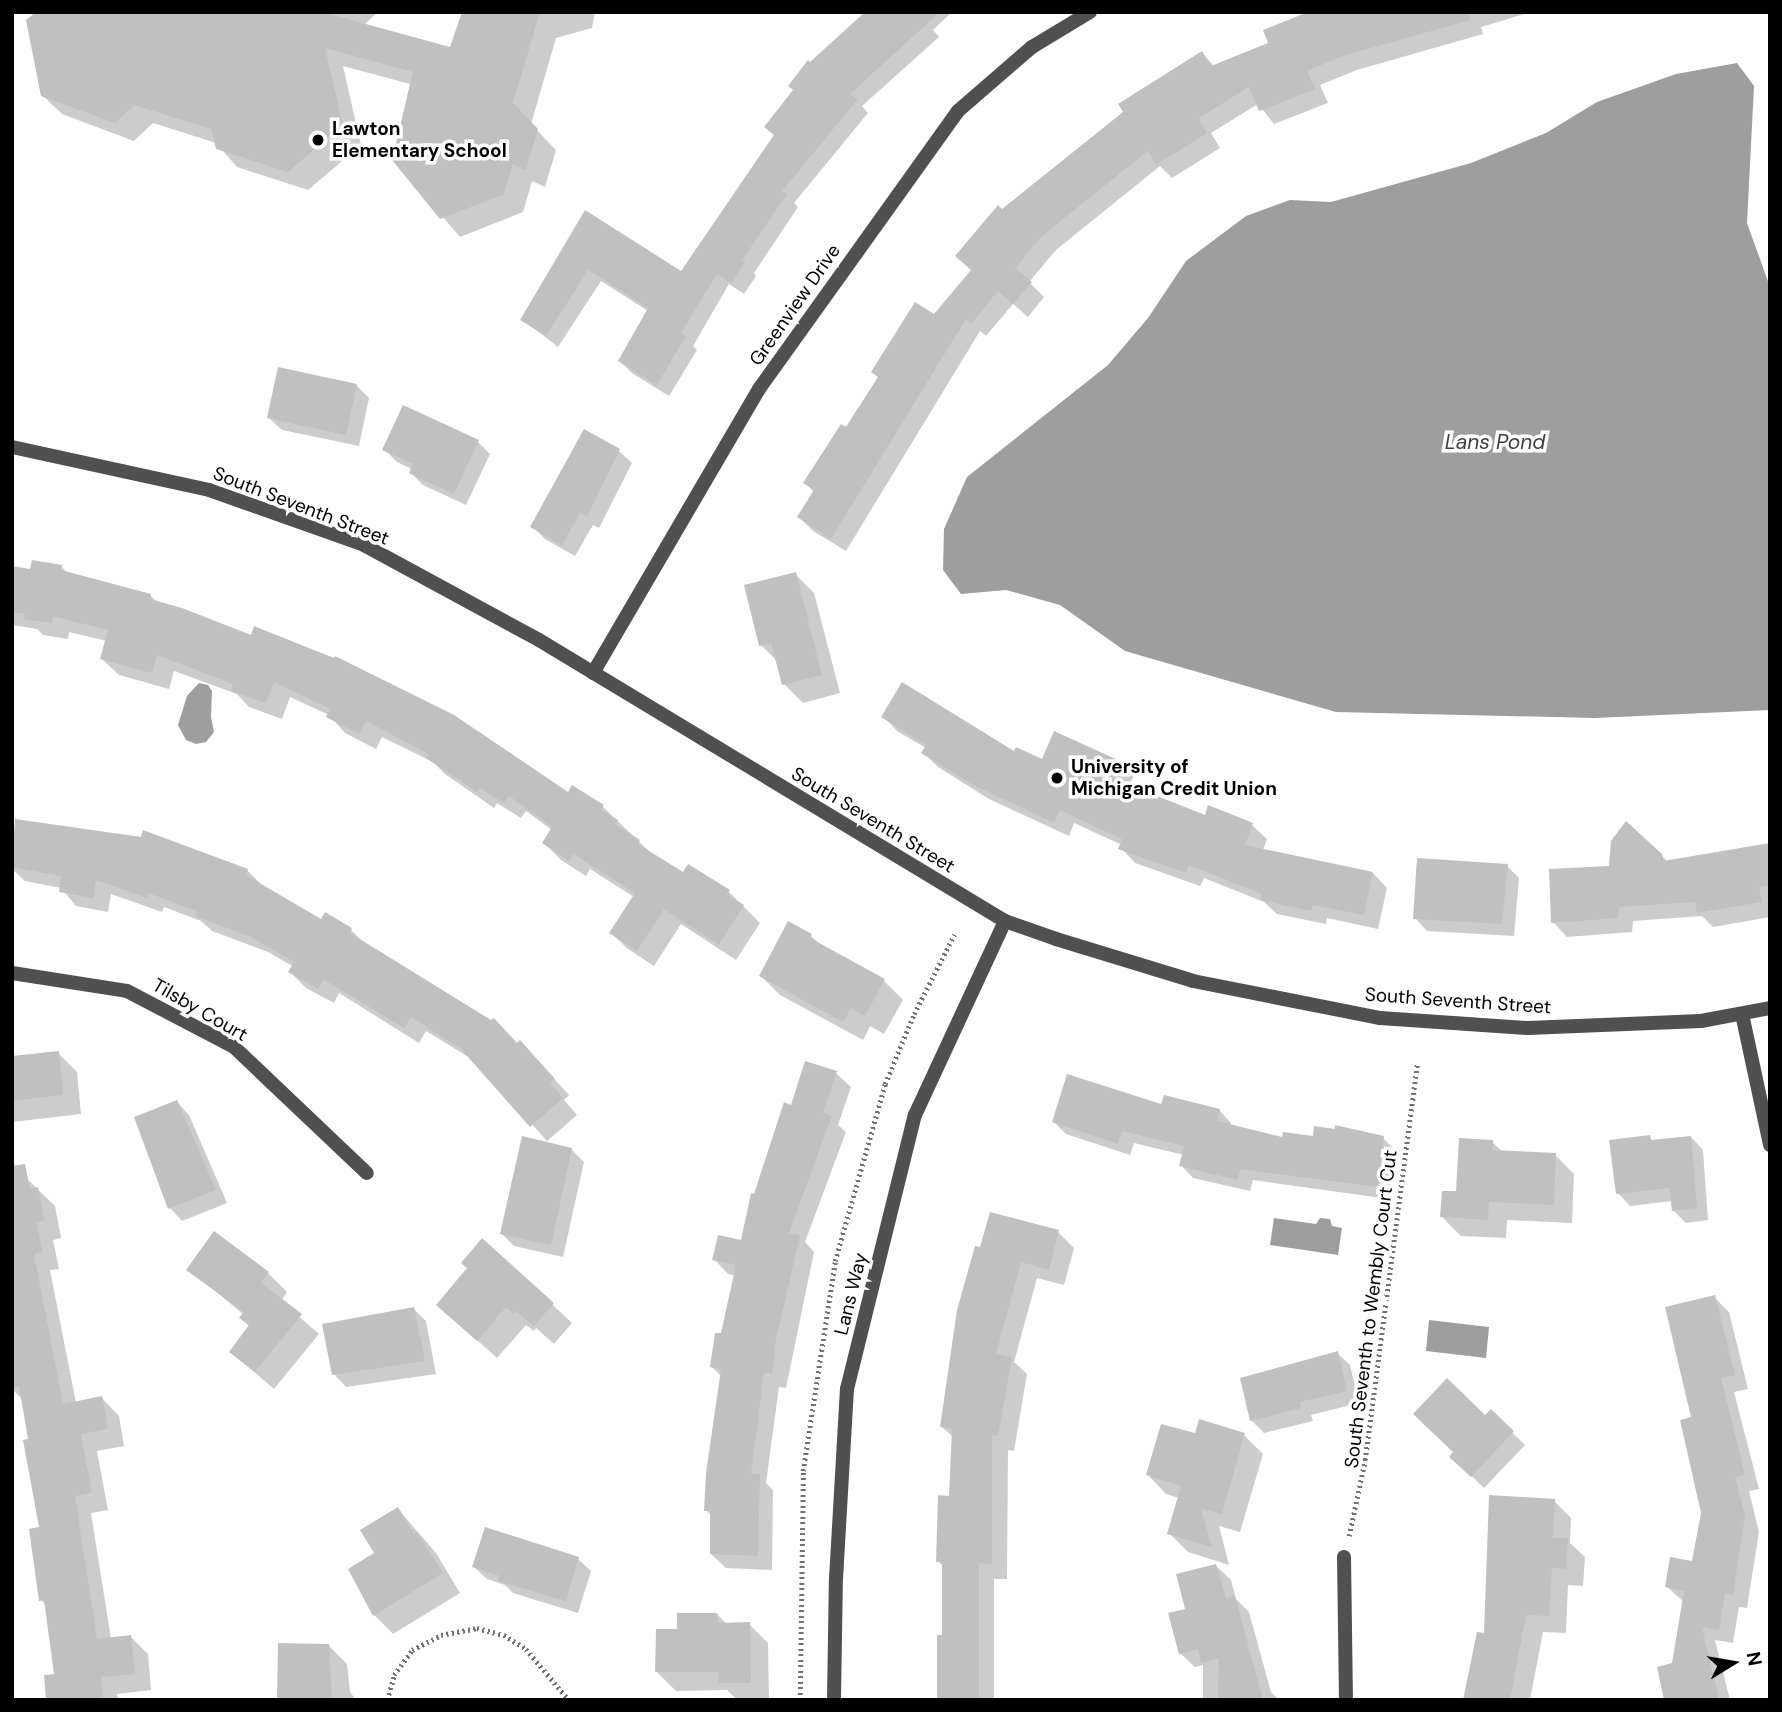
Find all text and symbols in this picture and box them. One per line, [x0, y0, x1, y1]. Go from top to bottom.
place label: Lawton Elementary School [332, 118, 507, 162]
marker: Lawton Elementary School [310, 132, 326, 148]
street label: Greenview Drive [745, 240, 845, 370]
water label: Lans Pond [1445, 429, 1545, 455]
street label: South Seventh Street [210, 462, 392, 550]
place label: University of Michigan Credit Union [1071, 756, 1277, 800]
street label: South Seventh Street [787, 762, 959, 878]
marker: University of Michigan Credit Union [1049, 770, 1065, 786]
street label: Tilsby Court [148, 974, 252, 1046]
street label: South Seventh Street [1364, 983, 1552, 1019]
street label: South Seventh to Wembly Court Cut [1340, 1149, 1402, 1469]
street label: Lans Way [830, 1251, 872, 1337]
north arrow [1698, 1628, 1768, 1698]
text: N [1741, 1650, 1768, 1668]

